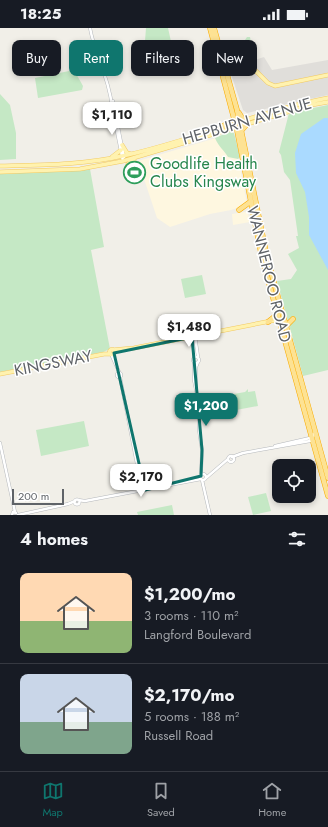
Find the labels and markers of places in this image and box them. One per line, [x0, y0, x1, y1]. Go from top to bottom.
pin: $1,110 [79, 102, 145, 136]
place label: Goodlife Health Clubs Kingsway [150, 152, 258, 193]
sports icon: Goodlife Health Clubs Kingsway [121, 159, 147, 185]
pin: $1,480 [156, 314, 222, 348]
pin: $1,200 [173, 393, 239, 427]
pin: $2,170 [108, 464, 174, 498]

